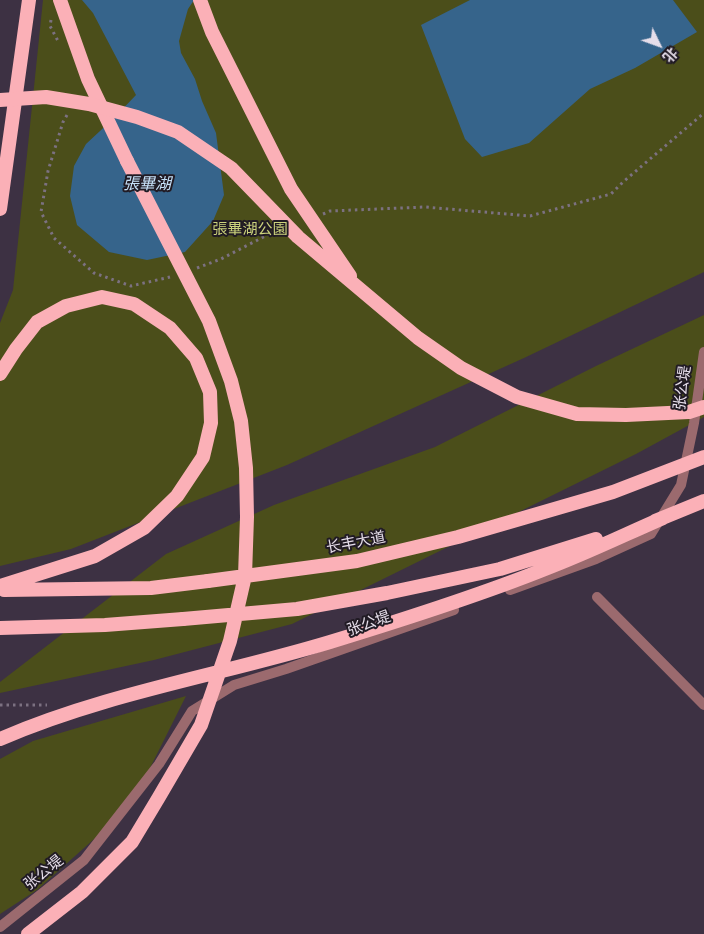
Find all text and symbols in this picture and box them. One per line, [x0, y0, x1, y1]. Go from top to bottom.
north arrow [634, 20, 684, 70]
text: 北 [659, 44, 682, 66]
water label: 張畢湖 [123, 175, 171, 195]
park label: 張畢湖公園 [213, 221, 287, 239]
street label: 张公堤 [671, 364, 695, 412]
street label: 长丰大道 [325, 528, 387, 558]
street label: 张公堤 [345, 608, 393, 640]
street label: 张公堤 [21, 852, 67, 894]

